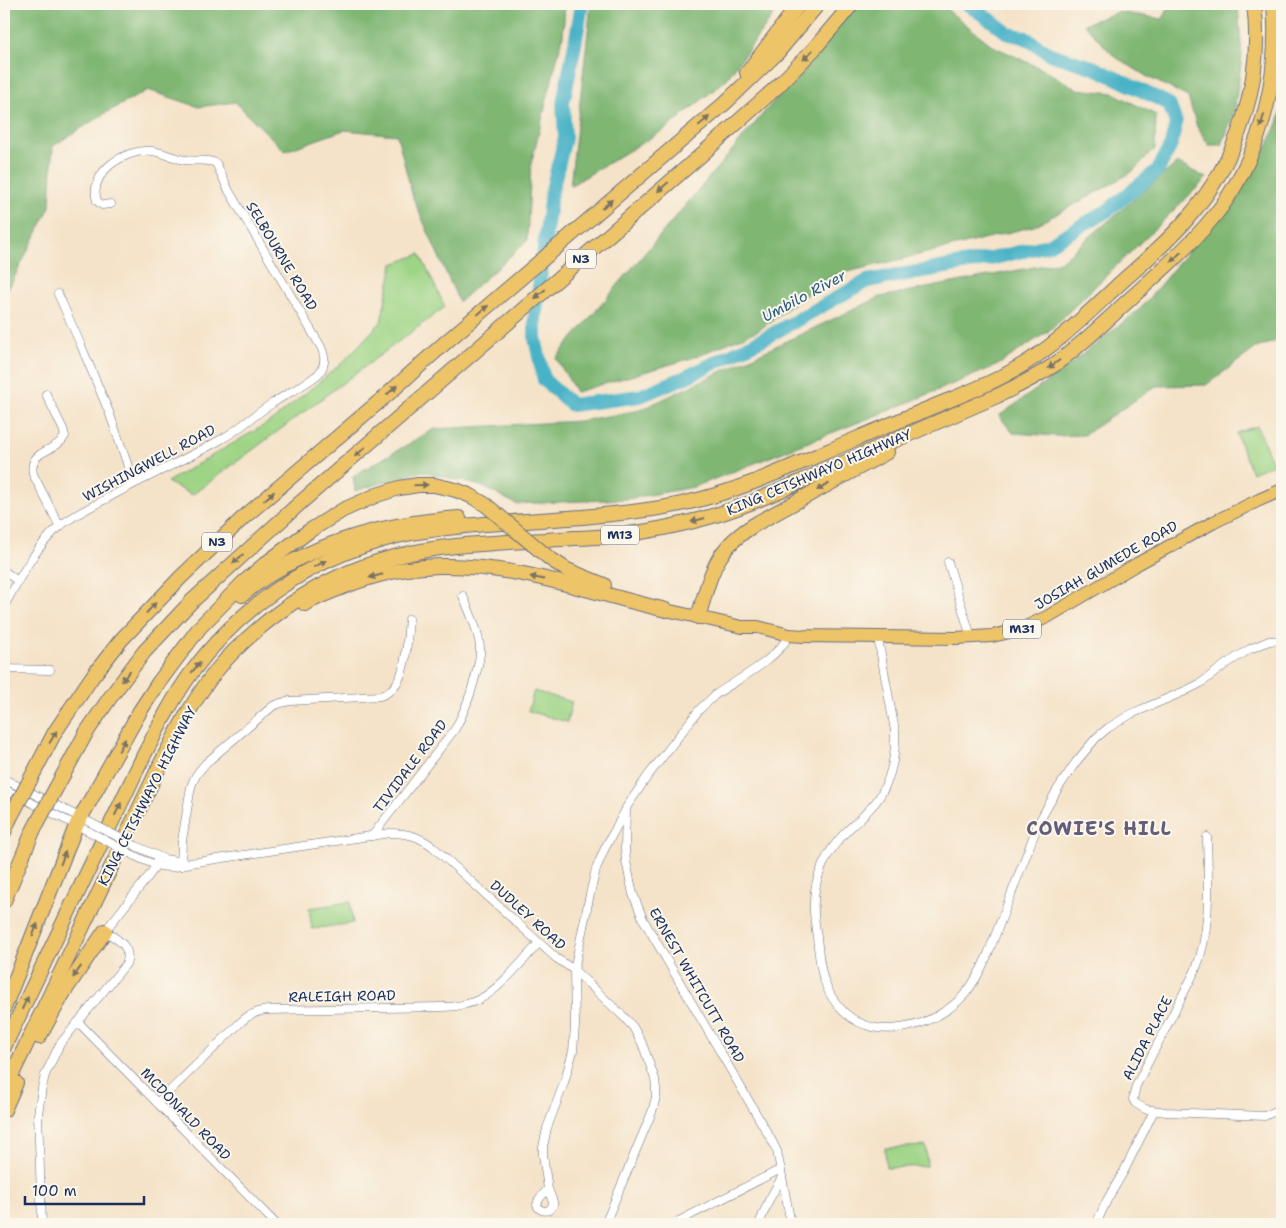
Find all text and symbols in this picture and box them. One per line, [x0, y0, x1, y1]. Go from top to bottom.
one-way arrow [802, 49, 814, 61]
one-way arrow [1258, 114, 1266, 129]
one-way arrow [698, 116, 710, 127]
one-way arrow [657, 182, 670, 193]
street label: SELBOURNE ROAD [242, 198, 322, 314]
one-way arrow [600, 199, 613, 210]
road number: N3 [566, 250, 596, 268]
one-way arrow [1171, 251, 1183, 263]
water label: Umbilo River [758, 265, 851, 327]
one-way arrow [534, 288, 546, 299]
one-way arrow [477, 304, 489, 316]
one-way arrow [1048, 359, 1061, 369]
one-way arrow [386, 384, 398, 396]
street label: WISHINGWELL ROAD [80, 420, 218, 506]
street label: KING CETSHWAYO HIGHWAY [724, 425, 915, 519]
one-way arrow [353, 446, 366, 457]
one-way arrow [413, 481, 429, 489]
one-way arrow [817, 483, 830, 492]
one-way arrow [263, 491, 275, 502]
one-way arrow [690, 516, 705, 524]
street label: JOSIAH GUMEDE ROAD [1031, 517, 1181, 613]
road number: M13 [601, 526, 639, 544]
road number: N3 [202, 532, 232, 552]
one-way arrow [232, 553, 244, 565]
one-way arrow [313, 560, 327, 568]
one-way arrow [369, 572, 384, 580]
one-way arrow [528, 573, 544, 581]
one-way arrow [145, 602, 157, 614]
road number: M31 [1003, 620, 1041, 638]
one-way arrow [191, 661, 202, 674]
one-way arrow [120, 669, 131, 682]
street label: KING CETSHWAYO HIGHWAY [94, 703, 201, 889]
street label: TIVIDALE ROAD [369, 716, 451, 816]
one-way arrow [49, 729, 57, 744]
one-way arrow [117, 738, 126, 751]
one-way arrow [114, 802, 122, 816]
district label: COWIE'S HILL [1026, 816, 1172, 841]
one-way arrow [59, 850, 67, 865]
street label: DUDLEY ROAD [486, 876, 570, 954]
street label: ERNEST WHITCUTT ROAD [645, 904, 749, 1066]
one-way arrow [31, 923, 39, 937]
one-way arrow [72, 965, 82, 978]
street label: RALEIGH ROAD [288, 986, 396, 1006]
street label: ALIDA PLACE [1118, 993, 1176, 1083]
one-way arrow [21, 996, 29, 1010]
street label: MCDONALD ROAD [137, 1064, 235, 1164]
scale bar [25, 1173, 144, 1205]
text: 100 m [32, 1181, 77, 1201]

